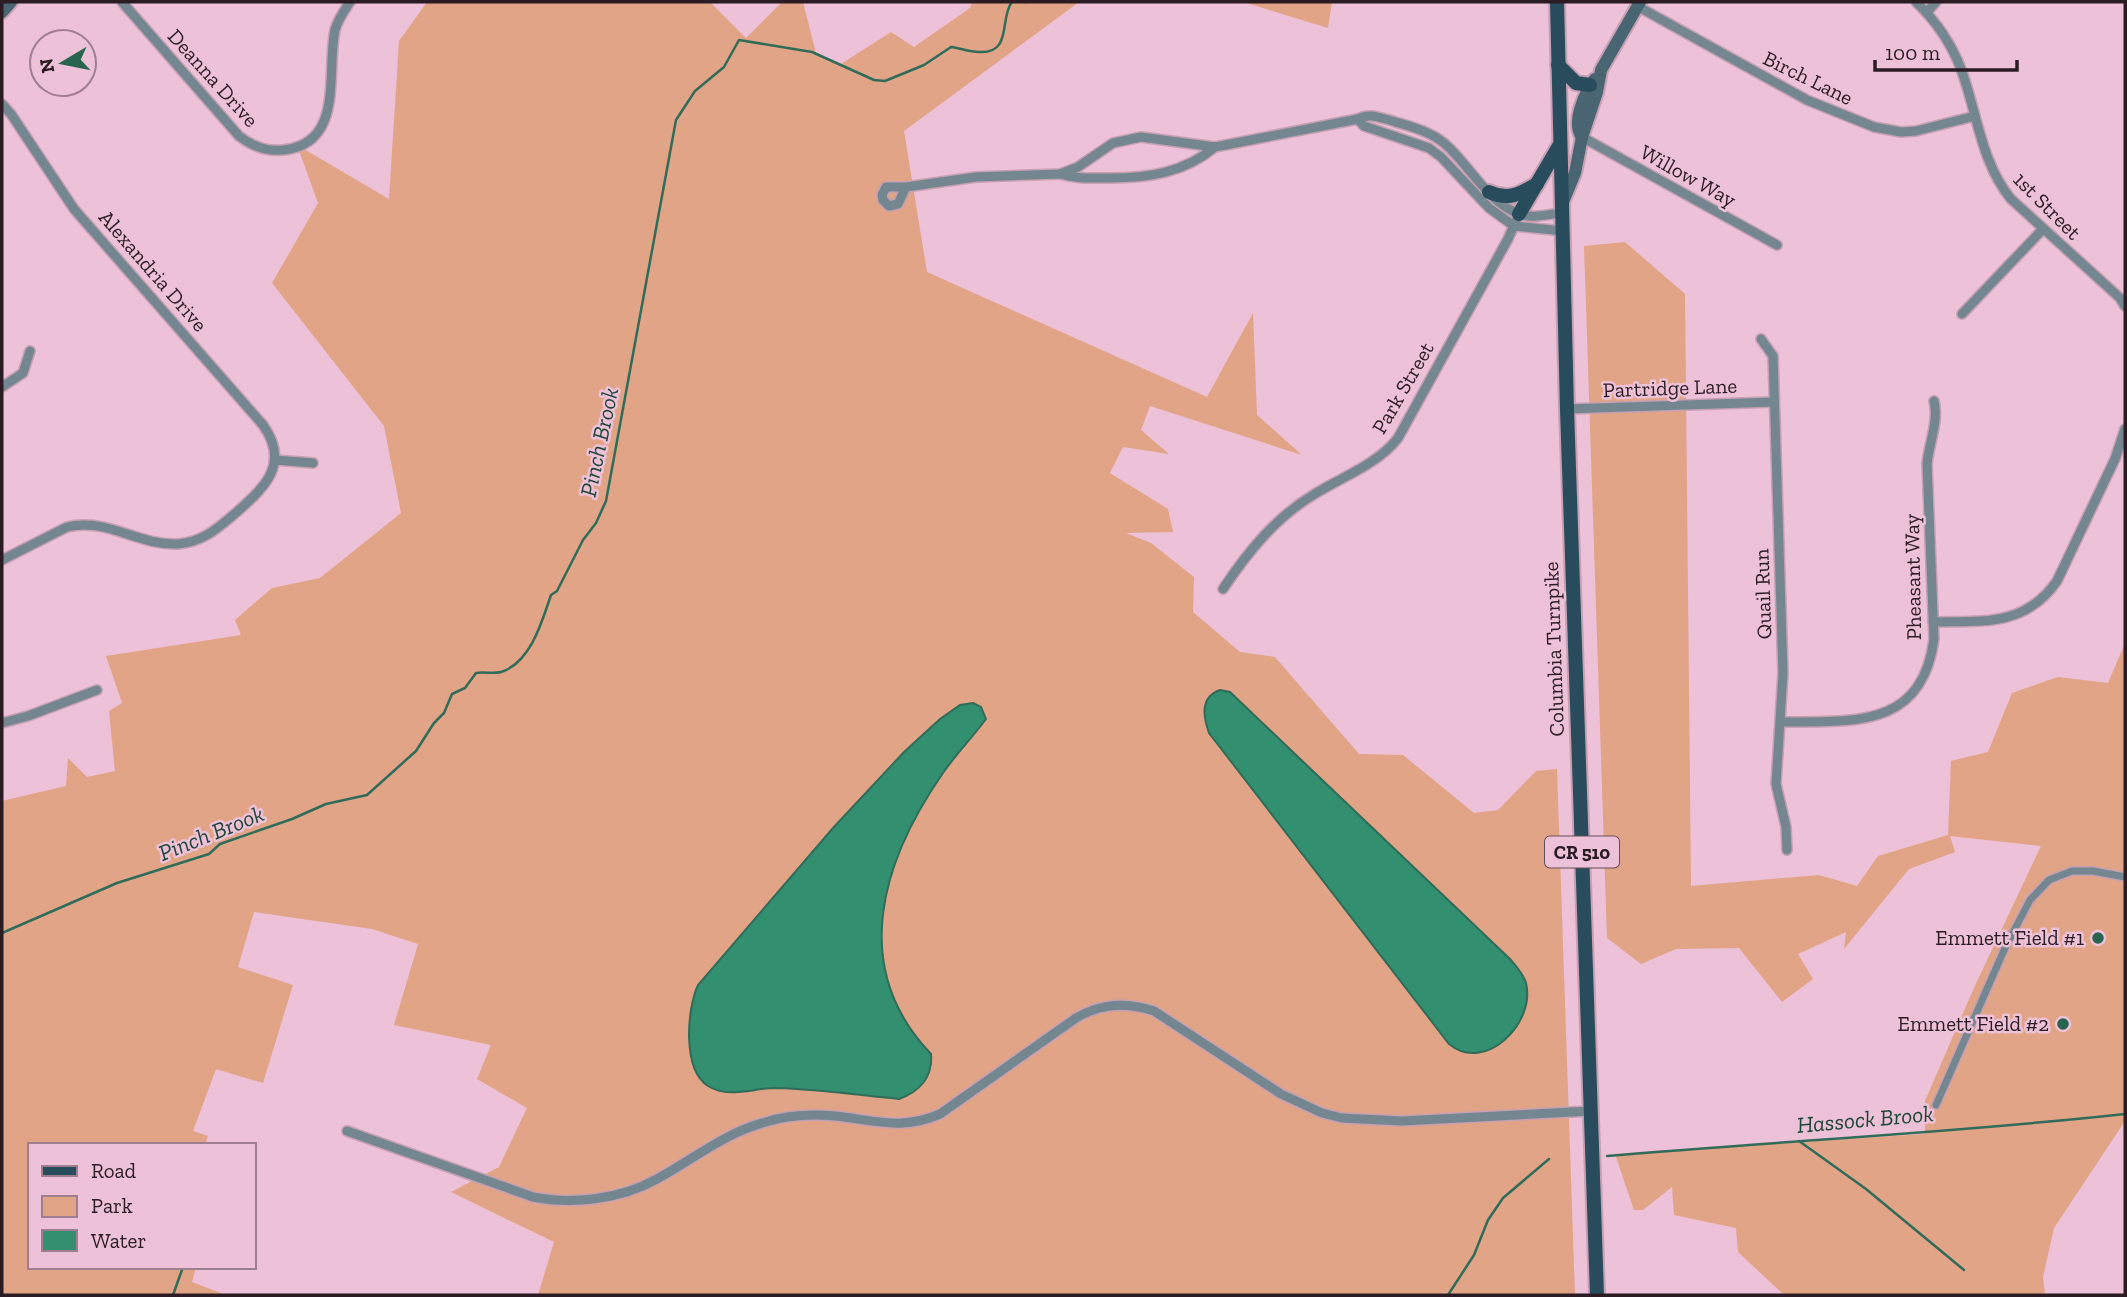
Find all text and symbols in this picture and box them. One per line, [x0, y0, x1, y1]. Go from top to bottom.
street label: Deanna Drive [163, 24, 264, 132]
north arrow [28, 28, 98, 98]
scale bar [1875, 28, 2017, 72]
text: 100 m [1885, 40, 1940, 65]
street label: Birch Lane [1759, 45, 1857, 110]
text: N [34, 57, 59, 75]
street label: Willow Way [1636, 139, 1741, 212]
street label: 1st Street [2008, 167, 2086, 245]
street label: Alexandria Drive [94, 205, 213, 336]
street label: Park Street [1366, 337, 1439, 438]
street label: Partridge Lane [1602, 373, 1738, 402]
water label: Pinch Brook [574, 385, 624, 499]
street label: Pheasant Way [1899, 513, 1926, 640]
street label: Quail Run [1748, 548, 1777, 640]
street label: Columbia Turnpike [1538, 561, 1569, 737]
water label: Pinch Brook [154, 799, 268, 867]
road number: CR 510 [1545, 836, 1619, 867]
place label: Emmett Field #1 [1935, 925, 2084, 950]
marker: Emmett Field #1 [2090, 930, 2106, 946]
place label: Emmett Field #2 [1898, 1011, 2049, 1036]
marker: Emmett Field #2 [2055, 1016, 2071, 1032]
water label: Hassock Brook [1796, 1099, 1934, 1139]
legend [28, 1143, 256, 1269]
text: Road [91, 1158, 137, 1183]
text: Park [91, 1193, 133, 1218]
text: Water [91, 1228, 146, 1253]

